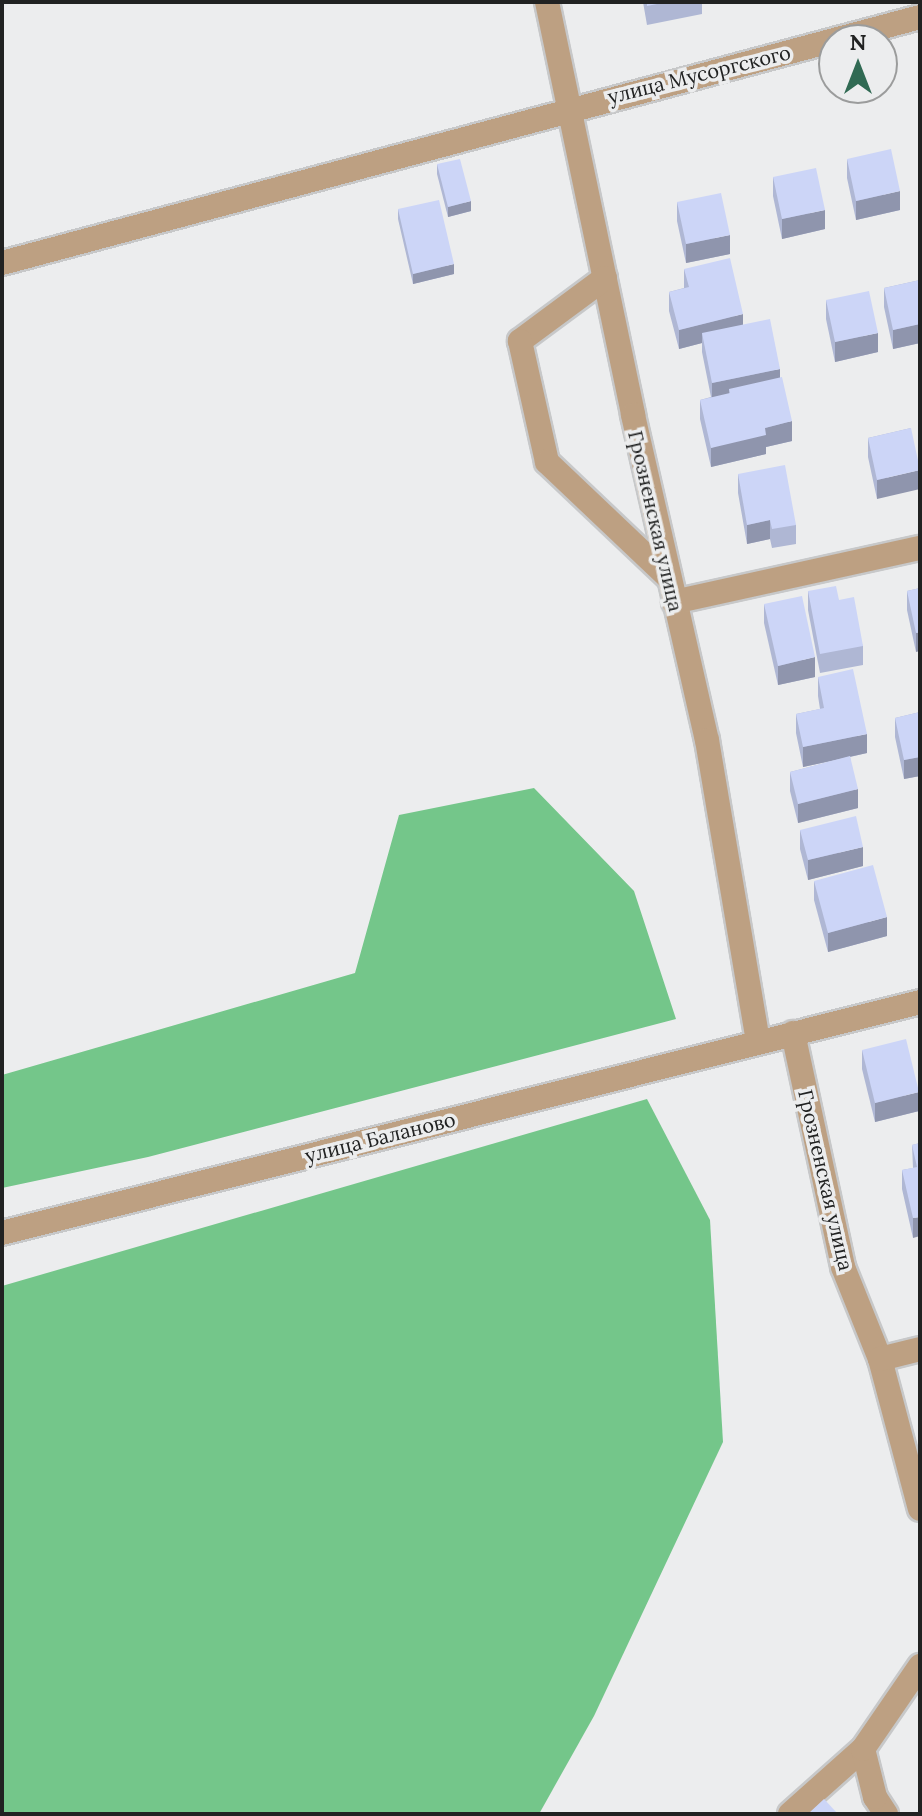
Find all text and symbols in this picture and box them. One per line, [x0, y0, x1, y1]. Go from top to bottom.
north arrow [818, 24, 898, 104]
text: N [849, 28, 867, 56]
street label: улица Мусоргского [605, 40, 793, 108]
street label: Грозненская улица [624, 428, 688, 614]
street label: Грозненская улица [794, 1087, 858, 1273]
street label: улица Баланово [302, 1107, 458, 1167]

